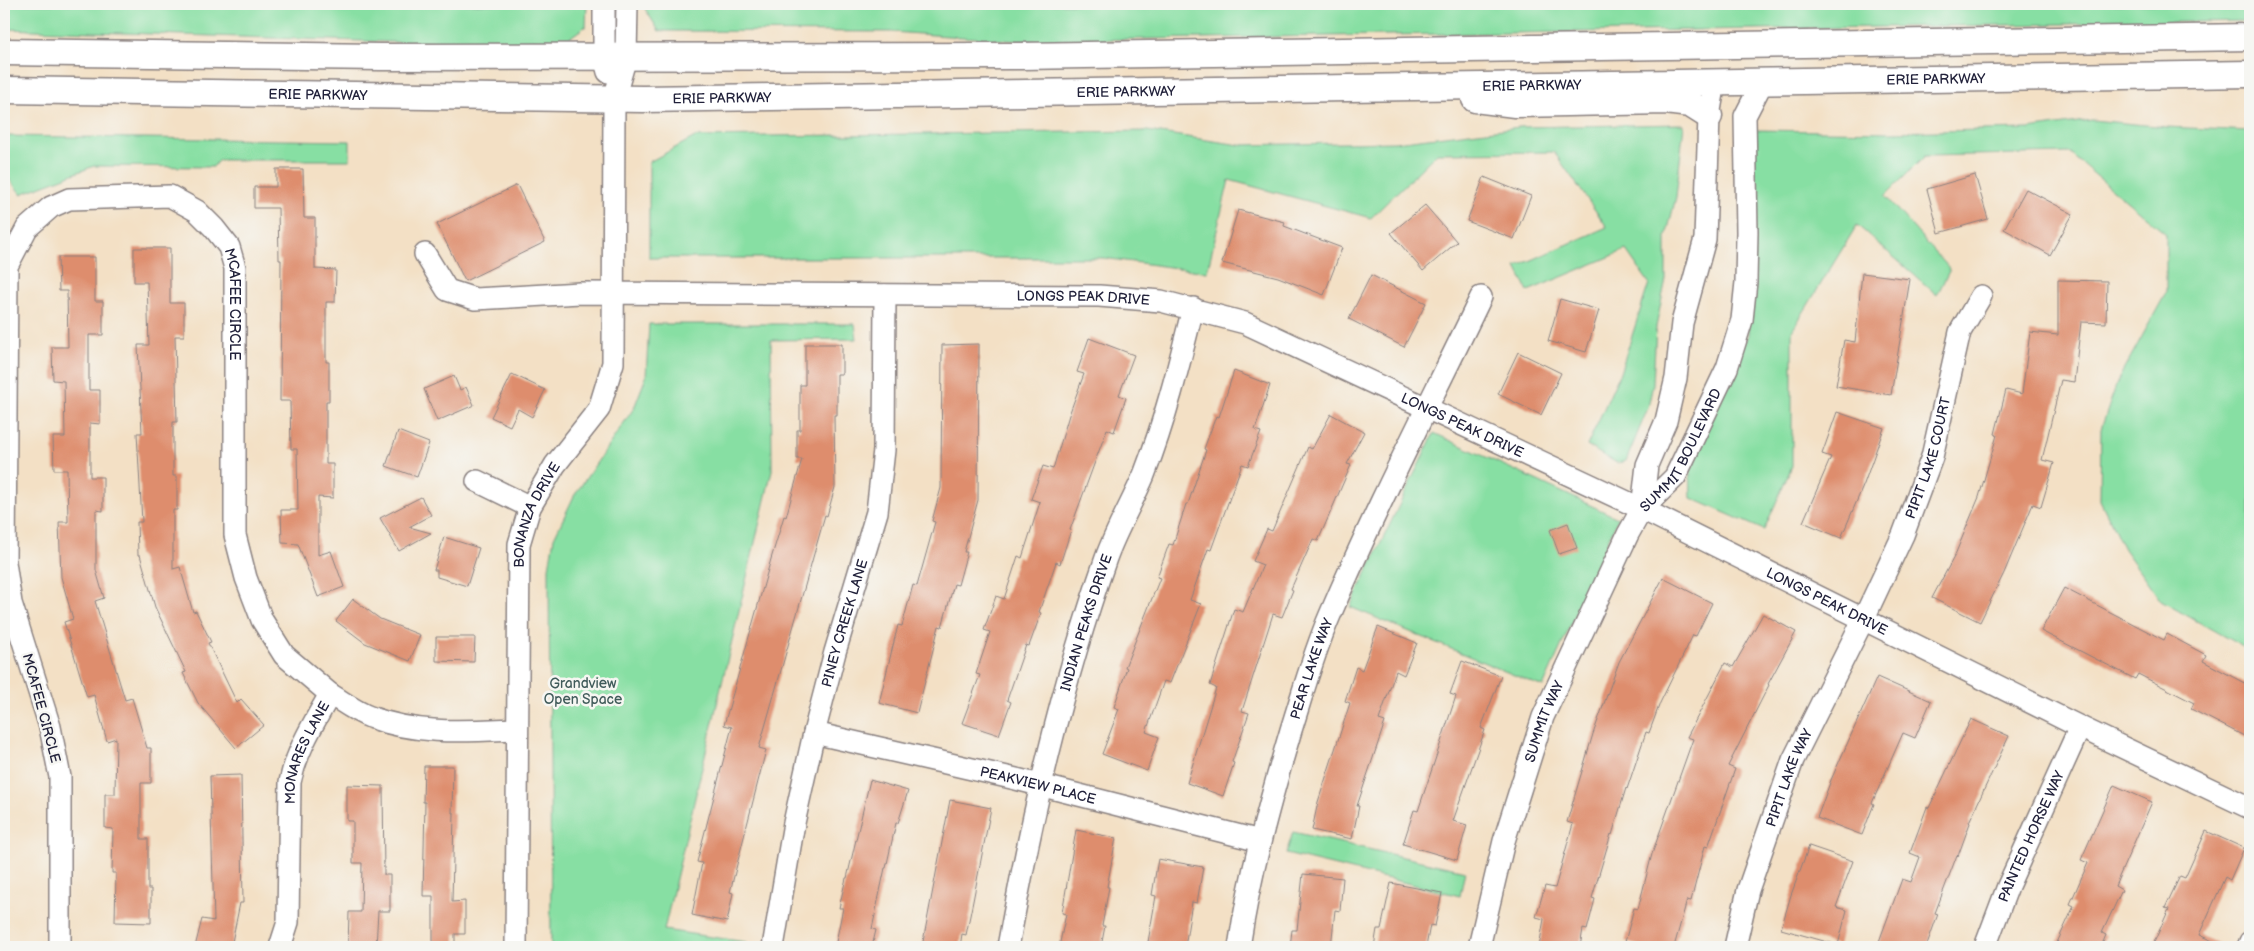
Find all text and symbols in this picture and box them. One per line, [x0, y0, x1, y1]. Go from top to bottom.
street label: ERIE PARKWAY [1886, 70, 1986, 89]
street label: ERIE PARKWAY [1482, 76, 1582, 95]
street label: ERIE PARKWAY [1076, 83, 1176, 101]
street label: ERIE PARKWAY [268, 86, 368, 104]
street label: ERIE PARKWAY [672, 89, 772, 108]
street label: MCAFEE CIRCLE [221, 246, 243, 360]
street label: LONGS PEAK DRIVE [1016, 288, 1150, 309]
street label: SUMMIT BOULEVARD [1636, 386, 1725, 516]
street label: LONGS PEAK DRIVE [1398, 389, 1526, 461]
street label: PIPIT LAKE COURT [1902, 395, 1954, 521]
street label: BONANZA DRIVE [510, 459, 564, 568]
street label: INDIAN PEAKS DRIVE [1057, 552, 1116, 693]
street label: PINEY CREEK LANE [818, 557, 871, 689]
street label: LONGS PEAK DRIVE [1763, 564, 1890, 639]
street label: PEAR LAKE WAY [1287, 615, 1337, 721]
street label: MCAFEE CIRCLE [19, 652, 64, 765]
park label: Grandview Open Space [544, 675, 622, 708]
street label: SUMMIT WAY [1521, 677, 1568, 764]
street label: MONARES LANE [282, 698, 333, 804]
street label: PIPIT LAKE WAY [1763, 725, 1817, 829]
street label: PEAKVIEW PLACE [978, 763, 1098, 808]
street label: PAINTED HORSE WAY [1995, 767, 2068, 904]

